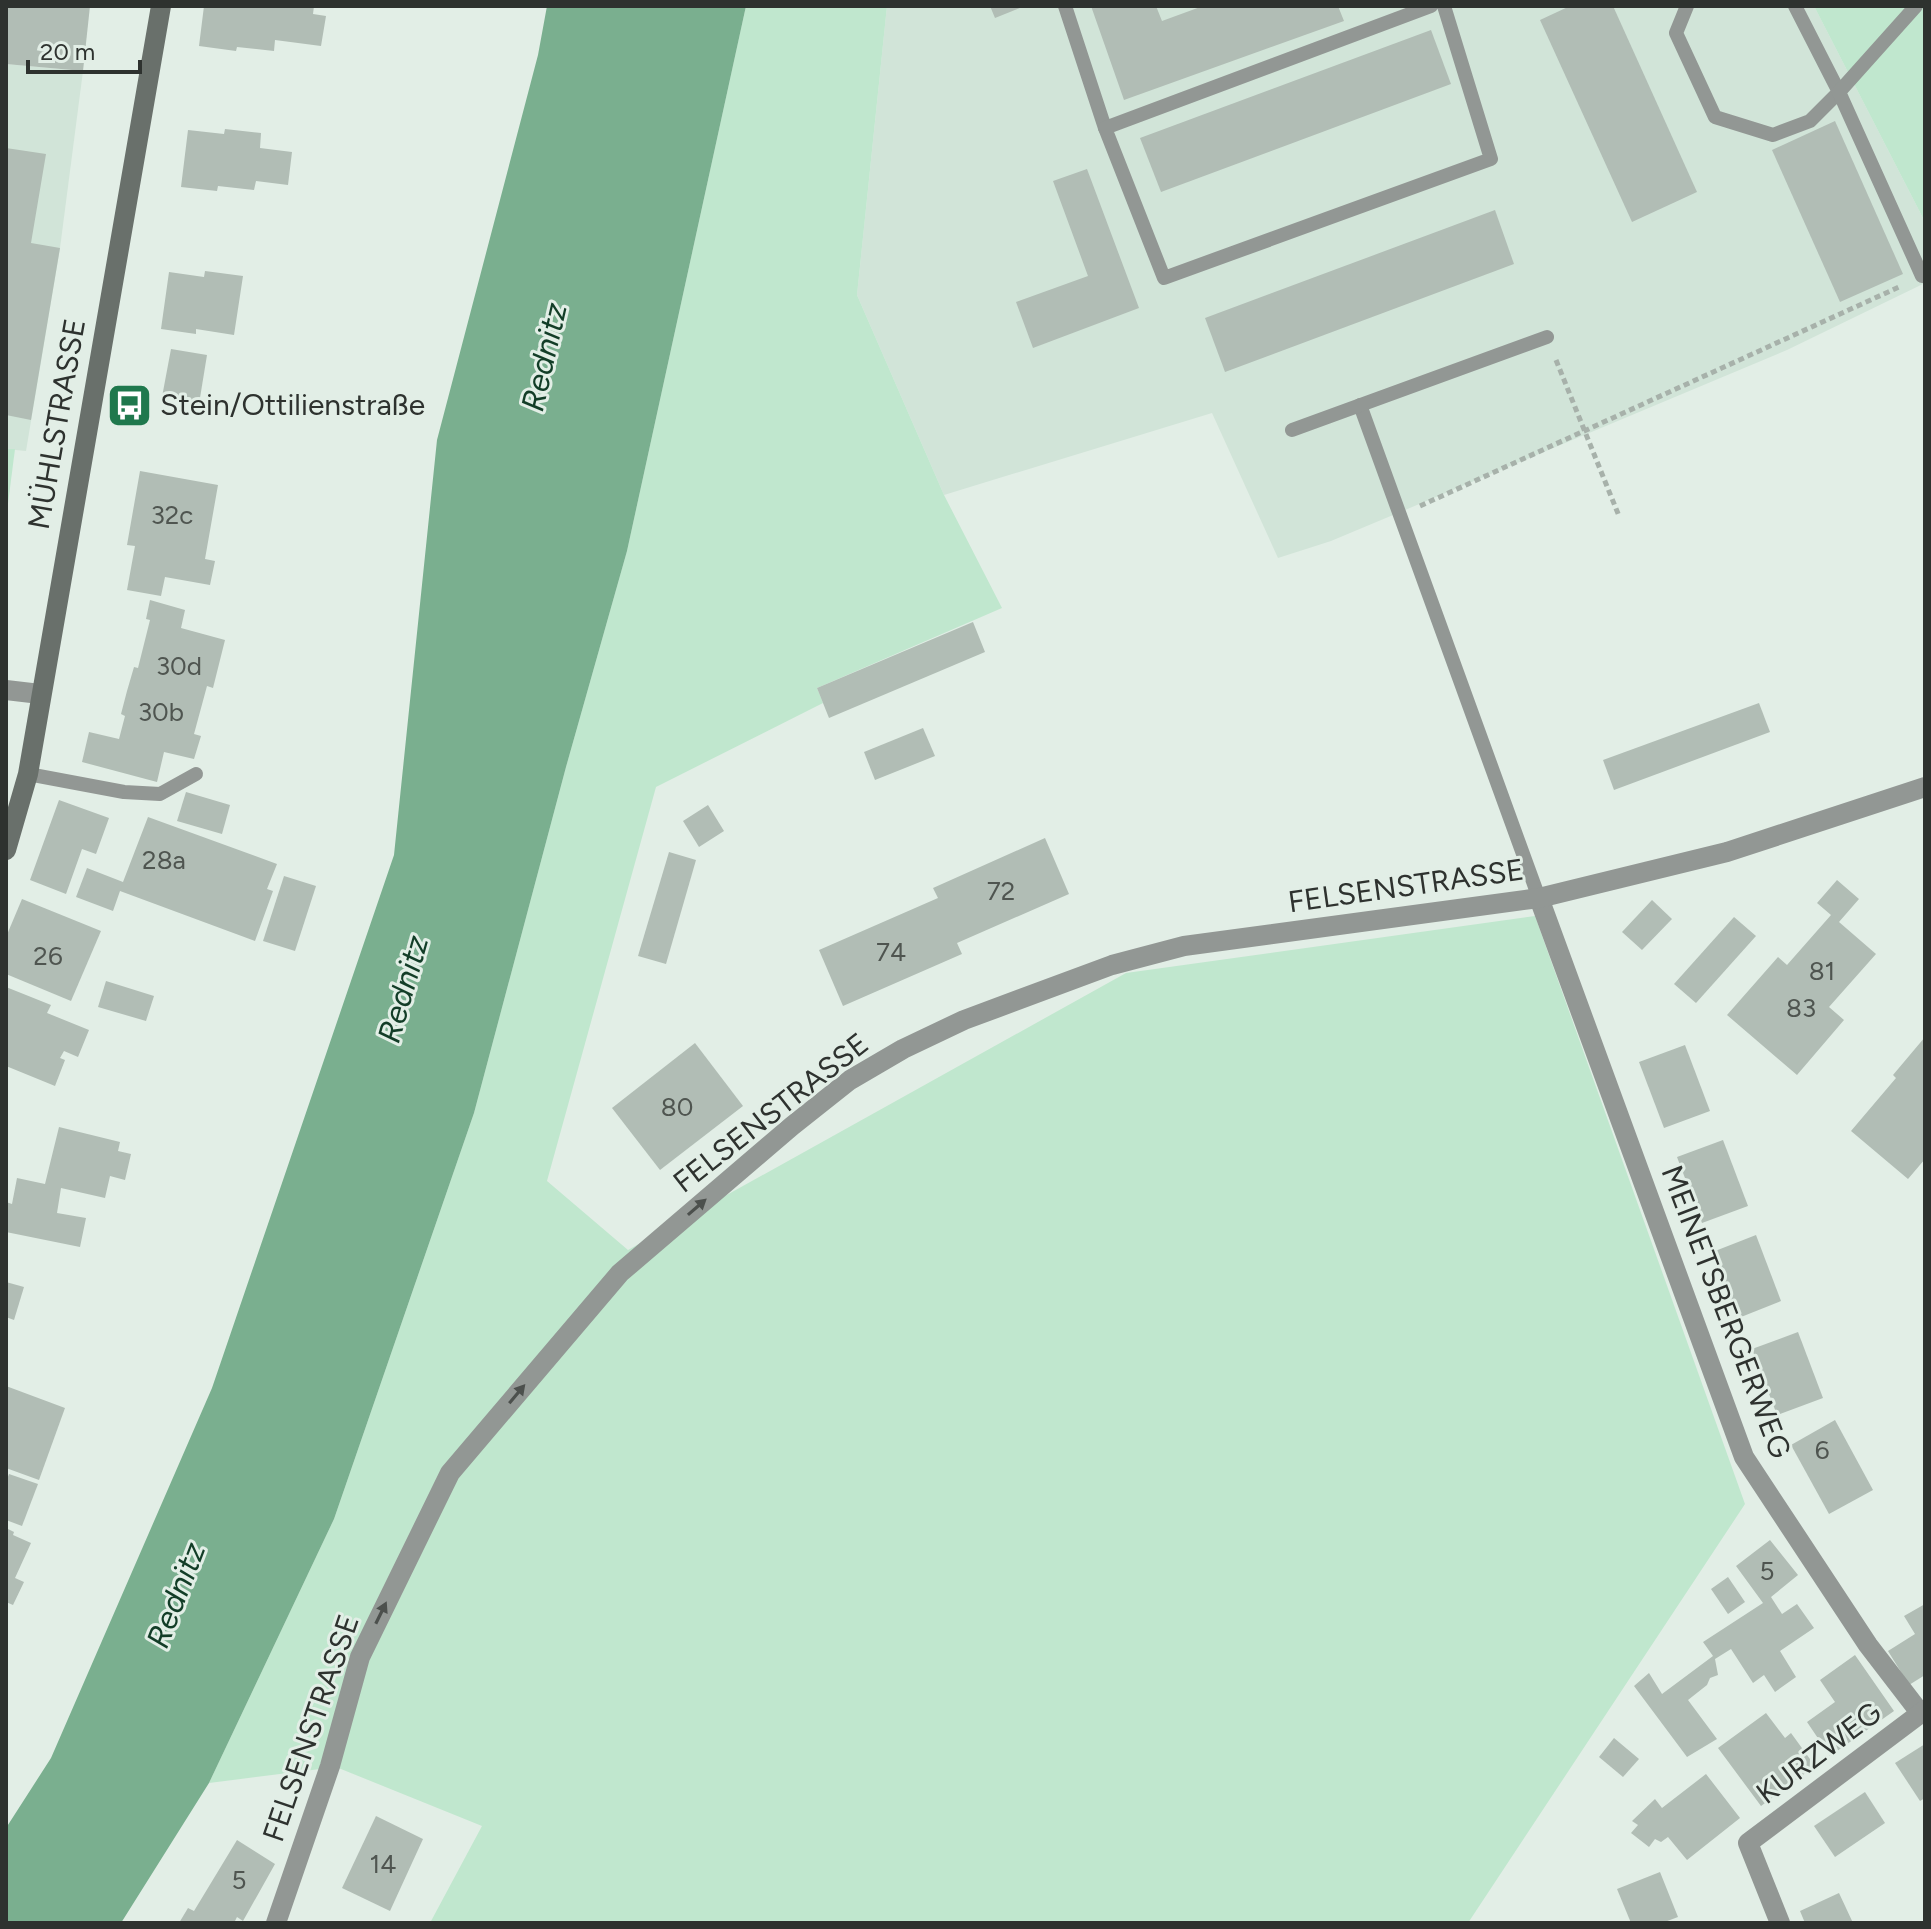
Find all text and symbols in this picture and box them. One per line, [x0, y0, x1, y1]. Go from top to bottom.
scale bar [28, 24, 140, 74]
text: 20 m [40, 37, 95, 66]
water label: Rednitz [513, 299, 575, 415]
street label: MÜHLSTRASSE [20, 316, 93, 532]
bus stop icon: Stein/Ottilienstraße [105, 381, 153, 429]
place label: Stein/Ottilienstraße [160, 386, 425, 423]
house number: 32c [151, 499, 193, 531]
house number: 30d [156, 650, 202, 682]
house number: 30b [138, 696, 184, 728]
house number: 28a [142, 844, 186, 876]
street label: FELSENSTRASSE [1286, 851, 1526, 920]
house number: 72 [987, 875, 1015, 907]
water label: Rednitz [370, 931, 436, 1047]
house number: 74 [876, 936, 906, 968]
house number: 26 [33, 940, 63, 972]
house number: 81 [1809, 955, 1835, 987]
house number: 83 [1786, 992, 1816, 1024]
street label: FELSENSTRASSE [666, 1025, 876, 1200]
house number: 80 [661, 1091, 693, 1123]
street label: MEINETSBERGERWEG [1654, 1160, 1799, 1464]
one-way arrow [686, 1199, 706, 1216]
one-way arrow [508, 1384, 525, 1404]
house number: 6 [1815, 1434, 1829, 1466]
water label: Rednitz [139, 1537, 214, 1653]
house number: 5 [1760, 1555, 1774, 1587]
one-way arrow [374, 1602, 388, 1625]
street label: FELSENSTRASSE [254, 1609, 367, 1846]
street label: KURZWEG [1749, 1694, 1888, 1812]
house number: 14 [370, 1848, 396, 1880]
house number: 5 [232, 1864, 246, 1896]

